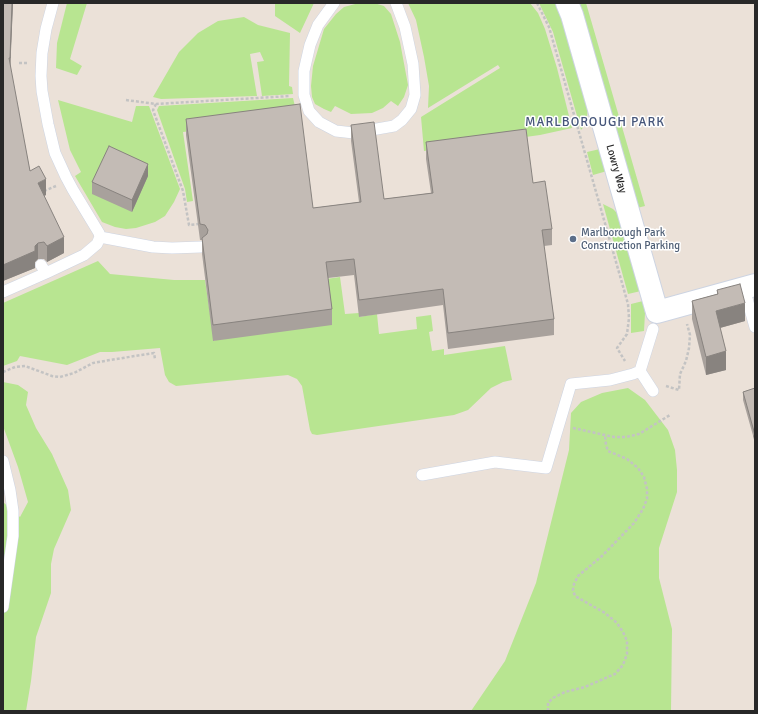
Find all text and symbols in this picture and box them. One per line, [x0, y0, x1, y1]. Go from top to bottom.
district label: MARLBOROUGH PARK [525, 115, 665, 131]
street label: Lowry Way [603, 143, 629, 195]
place label: Marlborough Park Construction Parking [581, 226, 680, 252]
marker: Marlborough Park Construction Parking [568, 234, 578, 244]

